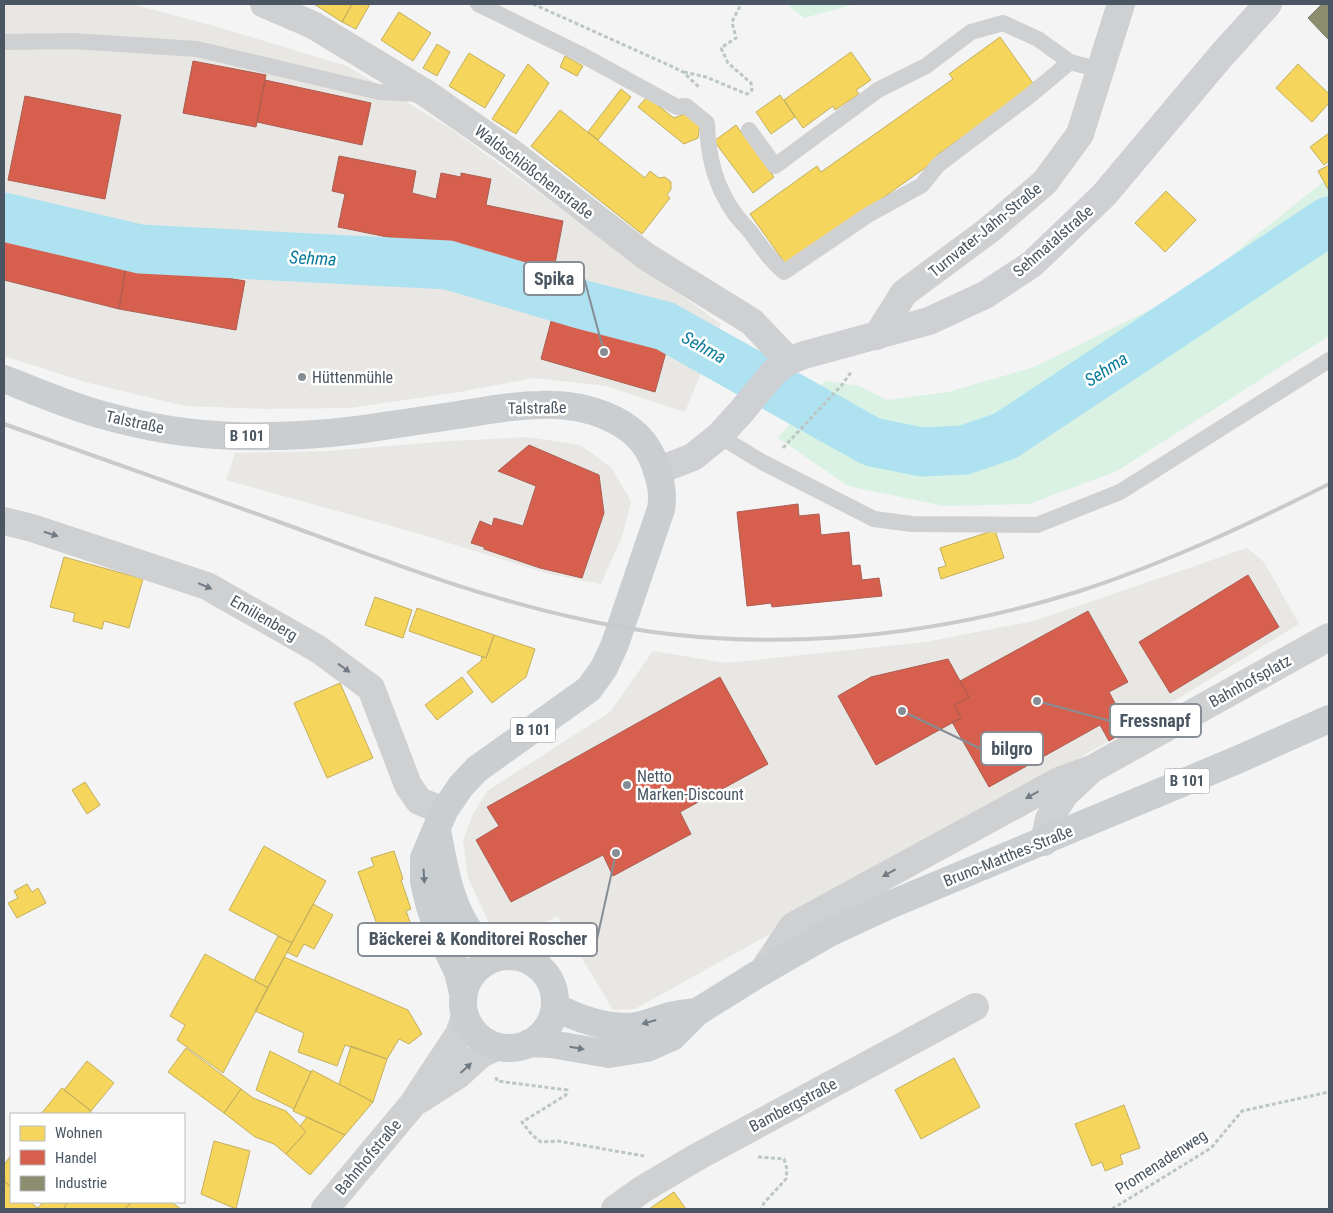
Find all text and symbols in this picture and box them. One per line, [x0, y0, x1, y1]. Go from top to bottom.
street label: Waldschlößchenstraße [471, 121, 597, 223]
street label: Turnvater-Jahn-Straße [925, 179, 1045, 281]
street label: Sehmatalstraße [1009, 201, 1097, 281]
water label: Sehma [289, 246, 337, 270]
callout: Spika [524, 262, 584, 295]
text: Spika [534, 268, 574, 289]
water label: Sehma [678, 326, 730, 368]
water label: Sehma [1080, 347, 1132, 391]
place label: Hüttenmühle [312, 368, 393, 387]
marker: Hüttenmühle [296, 371, 308, 383]
street label: Talstraße [507, 398, 567, 418]
street label: Talstraße [104, 407, 166, 437]
road number: B 101 [224, 424, 270, 448]
one-way arrow [43, 531, 58, 538]
one-way arrow [198, 582, 212, 590]
street label: Emilienberg [227, 591, 301, 645]
street label: Bahnhofsplatz [1206, 651, 1294, 711]
one-way arrow [337, 663, 351, 673]
callout: Fressnapf [1110, 704, 1201, 737]
text: Fressnapf [1119, 710, 1191, 731]
road number: B 101 [510, 718, 556, 742]
callout: bilgro [981, 732, 1043, 765]
text: bilgro [991, 738, 1033, 759]
place label: Netto Marken-Discount [637, 767, 744, 804]
road number: B 101 [1164, 768, 1210, 794]
marker: Netto Marken-Discount [621, 779, 633, 791]
one-way arrow [1025, 791, 1039, 800]
street label: Bruno-Matthes-Straße [941, 821, 1075, 891]
one-way arrow [421, 868, 429, 884]
one-way arrow [882, 869, 896, 877]
callout: Bäckerei & Konditorei Roscher [358, 923, 597, 956]
text: Bäckerei & Konditorei Roscher [369, 928, 587, 949]
one-way arrow [642, 1019, 657, 1027]
one-way arrow [570, 1045, 586, 1053]
one-way arrow [460, 1062, 472, 1074]
street label: Bambergstraße [746, 1074, 840, 1136]
legend [10, 1113, 185, 1203]
street label: Bahnhofstraße [331, 1115, 405, 1199]
text: Wohnen [55, 1124, 103, 1142]
street label: Promenadenweg [1112, 1125, 1210, 1199]
text: Handel [55, 1149, 97, 1167]
text: Industrie [55, 1174, 107, 1192]

